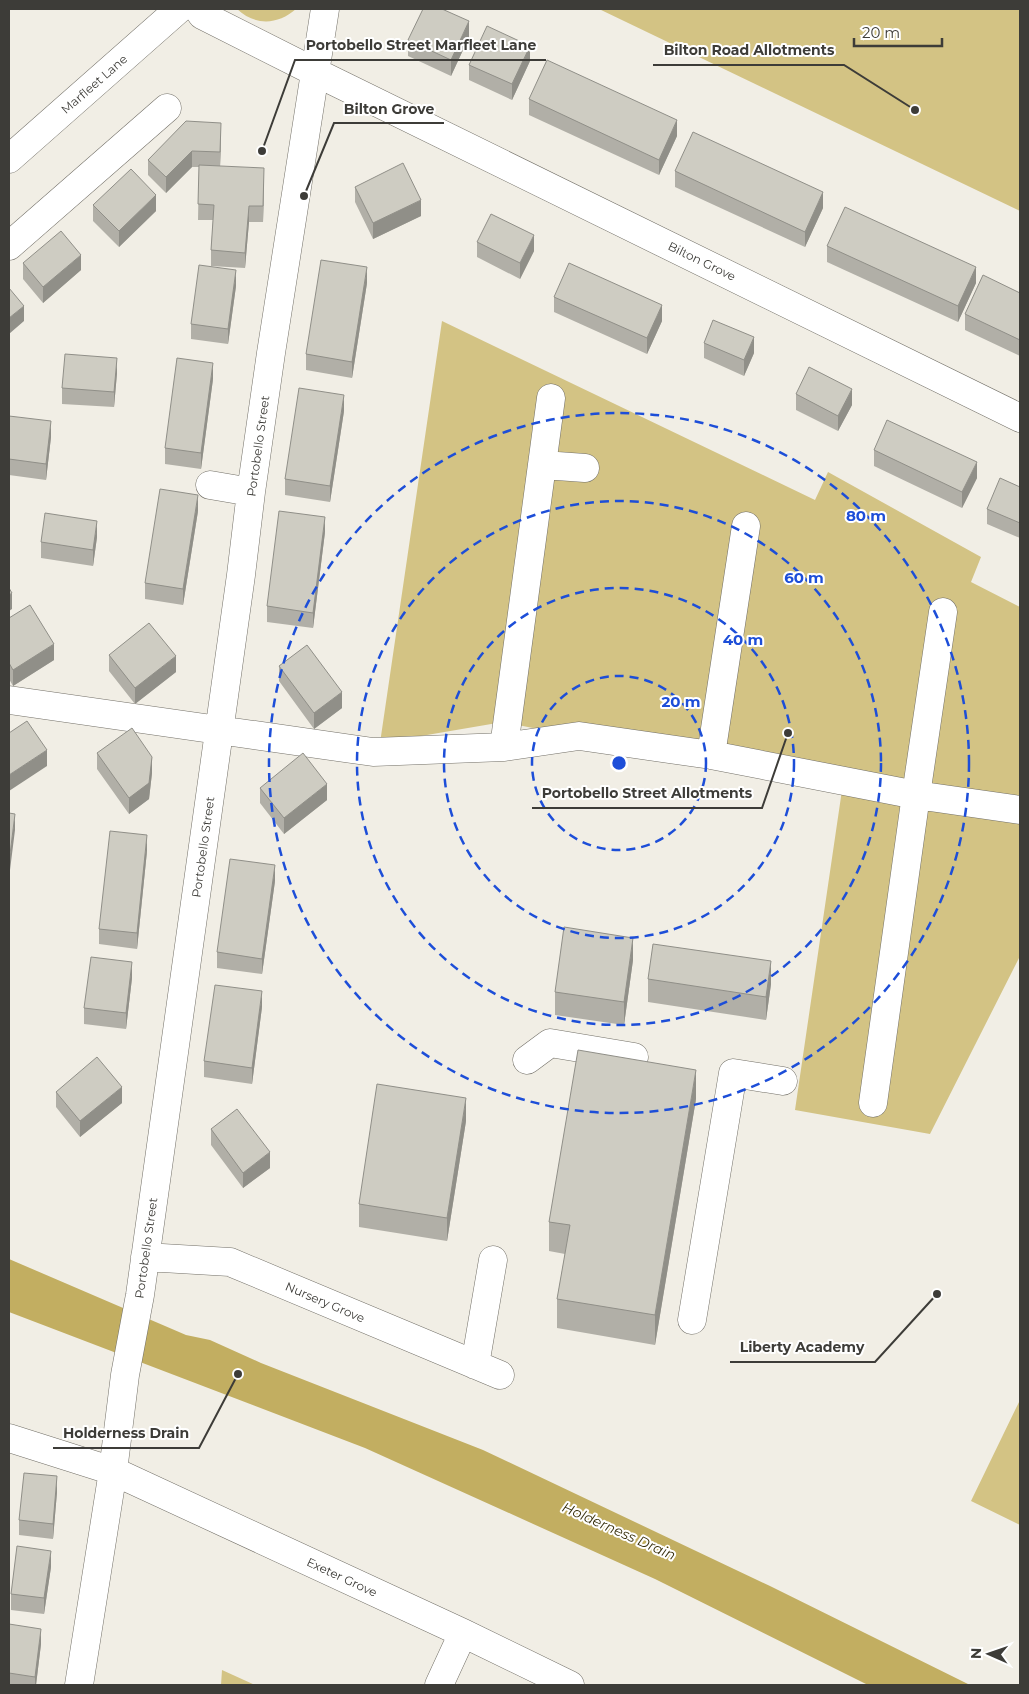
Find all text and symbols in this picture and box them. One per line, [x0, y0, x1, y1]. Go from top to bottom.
scale bar [854, 15, 942, 47]
text: 20 m [862, 23, 900, 42]
callout: Portobello Street Marfleet Lane [295, 31, 546, 60]
text: Portobello Street Marfleet Lane [306, 36, 536, 54]
callout: Bilton Road Allotments [653, 36, 844, 65]
text: Bilton Road Allotments [664, 41, 835, 59]
street label: Marfleet Lane [58, 51, 130, 117]
callout: Bilton Grove [334, 94, 444, 123]
text: Bilton Grove [344, 100, 434, 118]
street label: Bilton Grove [666, 238, 738, 284]
street label: Portobello Street [243, 394, 273, 498]
text: 80 m [846, 506, 886, 525]
text: 60 m [784, 568, 824, 587]
text: 40 m [723, 630, 763, 649]
text: 20 m [661, 692, 701, 711]
centre of rings [610, 754, 628, 772]
callout: Portobello Street Allotments [532, 779, 762, 808]
text: Portobello Street Allotments [542, 784, 753, 802]
street label: Portobello Street [188, 795, 218, 899]
street label: Portobello Street [131, 1196, 161, 1300]
street label: Nursery Grove [283, 1278, 367, 1326]
callout: Liberty Academy [730, 1333, 875, 1362]
text: Liberty Academy [740, 1338, 865, 1356]
callout: Holderness Drain [53, 1419, 199, 1448]
text: Holderness Drain [63, 1424, 189, 1442]
water label: Holderness Drain [559, 1498, 679, 1564]
street label: Exeter Grove [304, 1554, 380, 1600]
north arrow [964, 1629, 1014, 1679]
text: N [967, 1648, 985, 1660]

